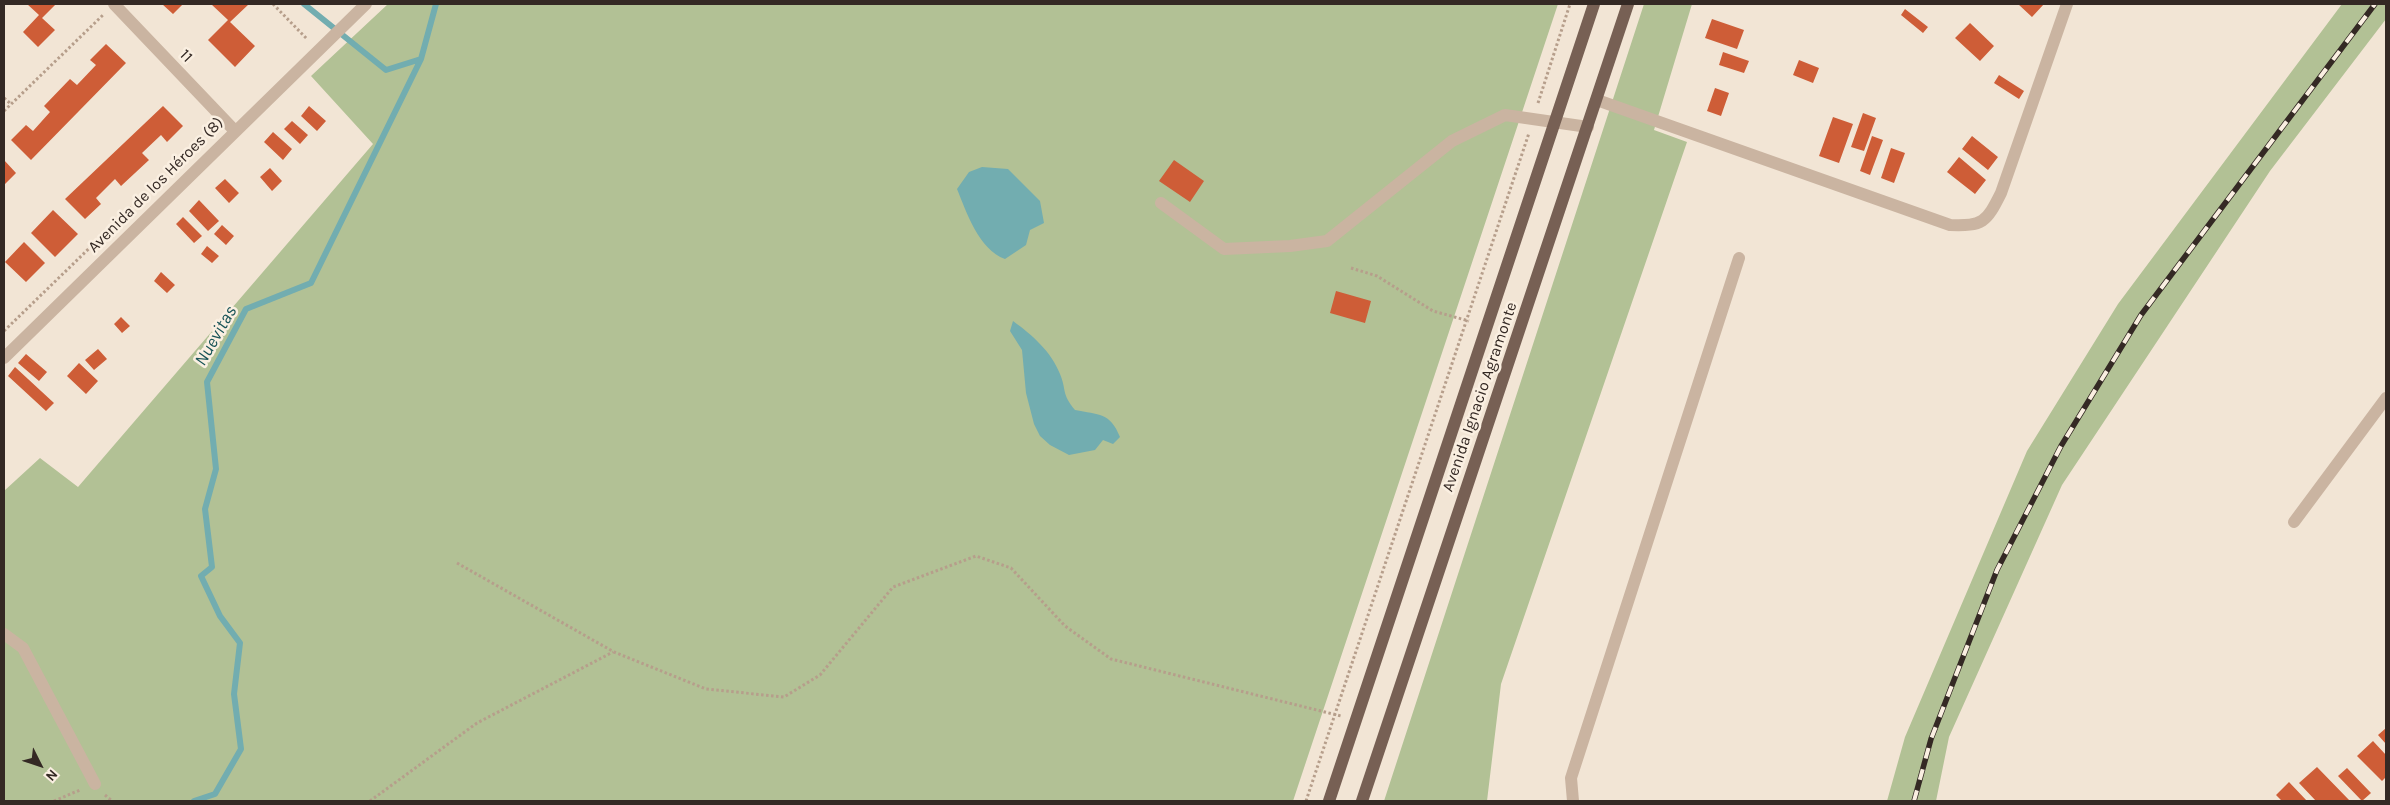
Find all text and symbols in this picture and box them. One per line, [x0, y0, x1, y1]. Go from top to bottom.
street label: 11 [175, 46, 197, 66]
street label: Avenida de los Héroes (8) [84, 113, 228, 257]
street label: Avenida Ignacio Agramonte [1438, 300, 1522, 494]
water label: Nuevitas [190, 302, 242, 370]
north arrow [15, 740, 65, 790]
text: N [42, 766, 61, 785]

